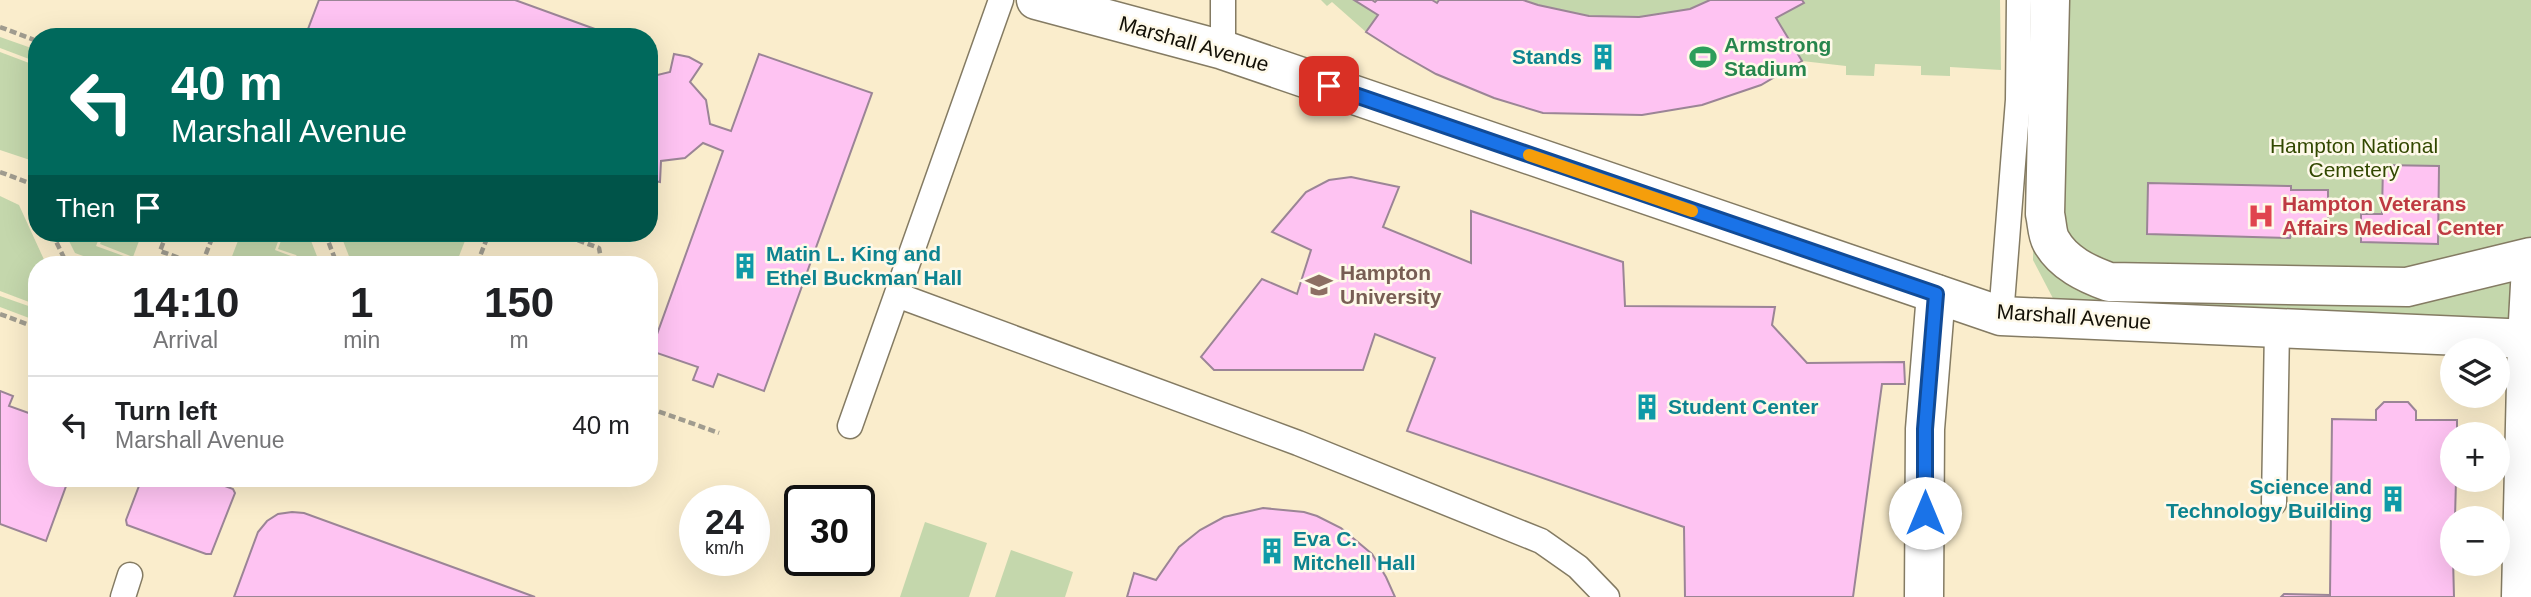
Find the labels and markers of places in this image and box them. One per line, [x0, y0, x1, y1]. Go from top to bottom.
place label: Armstrong Stadium [1724, 33, 1831, 80]
building icon: Stands [1588, 42, 1618, 72]
sports icon: Armstrong Stadium [1688, 42, 1718, 72]
place label: Stands [1512, 45, 1582, 68]
pin [1299, 56, 1359, 116]
place label: Hampton Veterans Affairs Medical Center [2282, 192, 2504, 239]
hospital icon: Hampton Veterans Affairs Medical Center [2246, 201, 2276, 231]
place label: Matin L. King and Ethel Buckman Hall [766, 242, 962, 289]
building icon: Matin L. King and Ethel Buckman Hall [730, 251, 760, 281]
place label: Hampton University [1340, 261, 1442, 308]
school or university icon: Hampton University [1304, 270, 1334, 300]
building icon: Student Center [1632, 392, 1662, 422]
place label: Student Center [1668, 395, 1819, 418]
place label: Science and Technology Building [2166, 475, 2372, 522]
building icon: Science and Technology Building [2378, 484, 2408, 514]
place label: Eva C. Mitchell Hall [1293, 527, 1416, 574]
building icon: Eva C. Mitchell Hall [1257, 536, 1287, 566]

